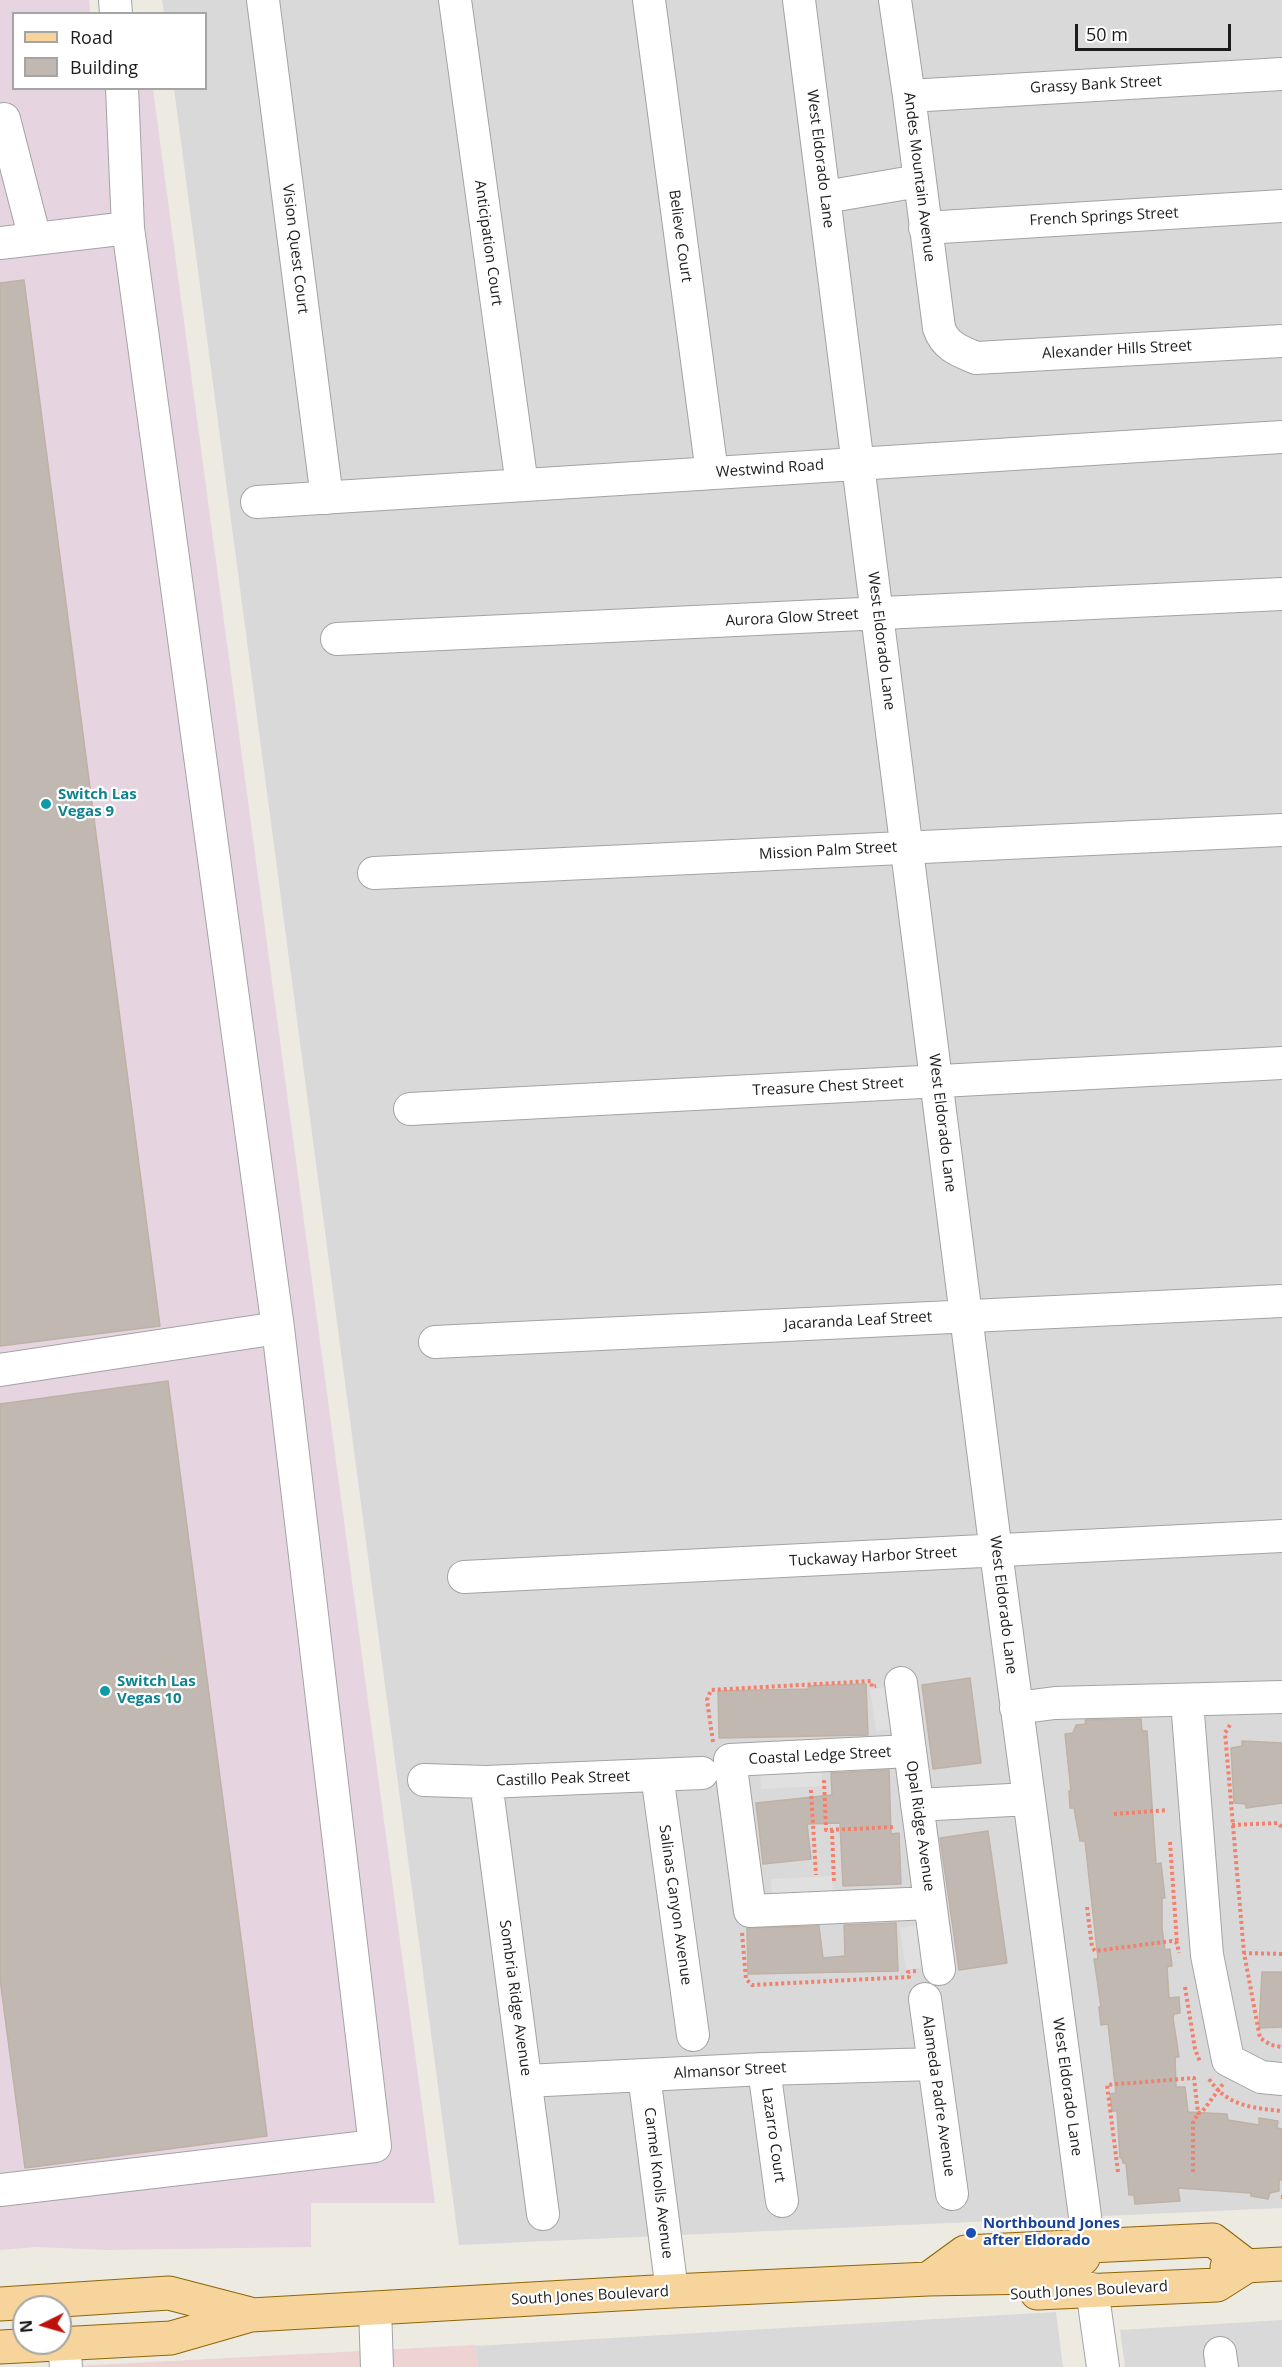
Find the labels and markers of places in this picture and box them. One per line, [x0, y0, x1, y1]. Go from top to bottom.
place label: Switch Las Vegas 9 [58, 786, 137, 821]
marker: Switch Las Vegas 9 [39, 797, 53, 811]
place label: Switch Las Vegas 10 [117, 1673, 196, 1708]
marker: Switch Las Vegas 10 [98, 1684, 112, 1698]
place label: Northbound Jones after Eldorado [983, 2215, 1120, 2250]
marker: Northbound Jones after Eldorado [964, 2226, 978, 2240]

